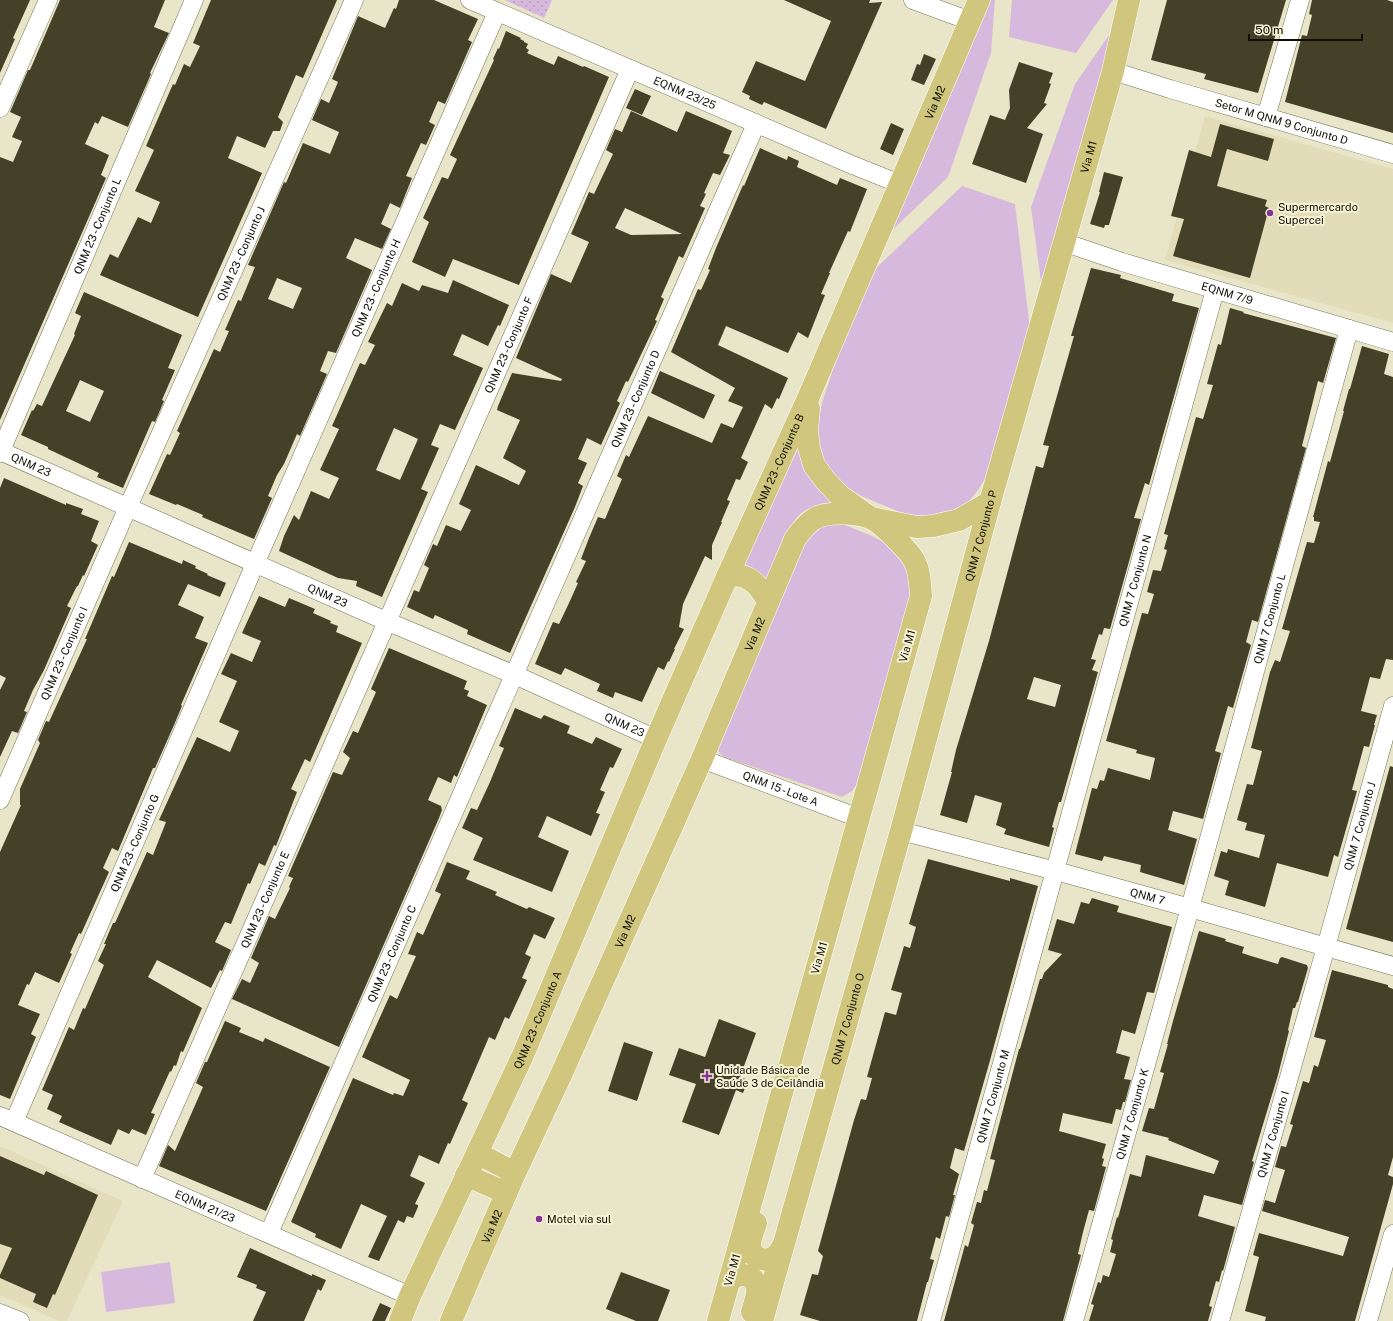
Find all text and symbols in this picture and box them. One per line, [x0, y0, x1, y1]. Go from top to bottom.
scale bar [1249, 16, 1362, 42]
text: 50 m [1255, 23, 1283, 37]
street label: EQNM 23/25 [652, 74, 718, 111]
street label: Via M2 [923, 83, 948, 121]
street label: Setor M QNM 9 Conjunto D [1214, 96, 1350, 147]
street label: Via M1 [1078, 139, 1099, 175]
street label: QNM 23 - Conjunto L [71, 176, 123, 276]
place label: Supermercardo Supercei [1278, 201, 1358, 226]
street label: QNM 23 - Conjunto J [215, 205, 267, 303]
marker: Supermercardo Supercei [1265, 208, 1275, 218]
street label: QNM 23 - Conjunto H [349, 237, 403, 339]
street label: EQNM 7/9 [1200, 280, 1255, 306]
street label: QNM 23 - Conjunto F [482, 295, 535, 395]
street label: QNM 23 - Conjunto D [609, 348, 662, 449]
street label: QNM 23 - Conjunto B [752, 412, 806, 512]
street label: QNM 23 [9, 451, 53, 479]
street label: QNM 7 Conjunto P [963, 489, 999, 583]
street label: QNM 7 Conjunto N [1117, 533, 1153, 628]
street label: QNM 7 Conjunto L [1251, 572, 1288, 665]
street label: QNM 23 [306, 581, 350, 609]
street label: QNM 23 - Conjunto I [38, 605, 90, 702]
street label: Via M2 [742, 615, 767, 653]
street label: Via M1 [897, 628, 917, 664]
street label: QNM 23 [603, 711, 646, 739]
street label: QNM 15 - Lote A [741, 769, 820, 808]
street label: QNM 7 Conjunto J [1342, 781, 1378, 872]
street label: QNM 23 - Conjunto G [108, 792, 161, 894]
street label: QNM 23 - Conjunto E [238, 849, 291, 950]
street label: QNM 7 [1129, 886, 1167, 907]
street label: QNM 23 - Conjunto C [365, 903, 418, 1004]
street label: Via M2 [613, 912, 638, 950]
street label: Via M1 [809, 940, 829, 976]
street label: QNM 23 - Conjunto A [511, 969, 564, 1071]
street label: QNM 7 Conjunto O [829, 972, 866, 1066]
street label: QNM 7 Conjunto M [974, 1048, 1011, 1145]
place label: Unidade Básica de Saúde 3 de Ceilândia [716, 1064, 824, 1089]
street label: QNM 7 Conjunto K [1114, 1066, 1151, 1161]
marker: Unidade Básica de Saúde 3 de Ceilândia [701, 1070, 713, 1082]
street label: QNM 7 Conjunto I [1255, 1089, 1291, 1179]
street label: EQNM 21/23 [173, 1188, 237, 1224]
street label: Via M2 [479, 1208, 505, 1245]
place label: Motel via sul [547, 1213, 611, 1225]
marker: Motel via sul [534, 1214, 544, 1224]
street label: Via M1 [722, 1252, 742, 1288]

